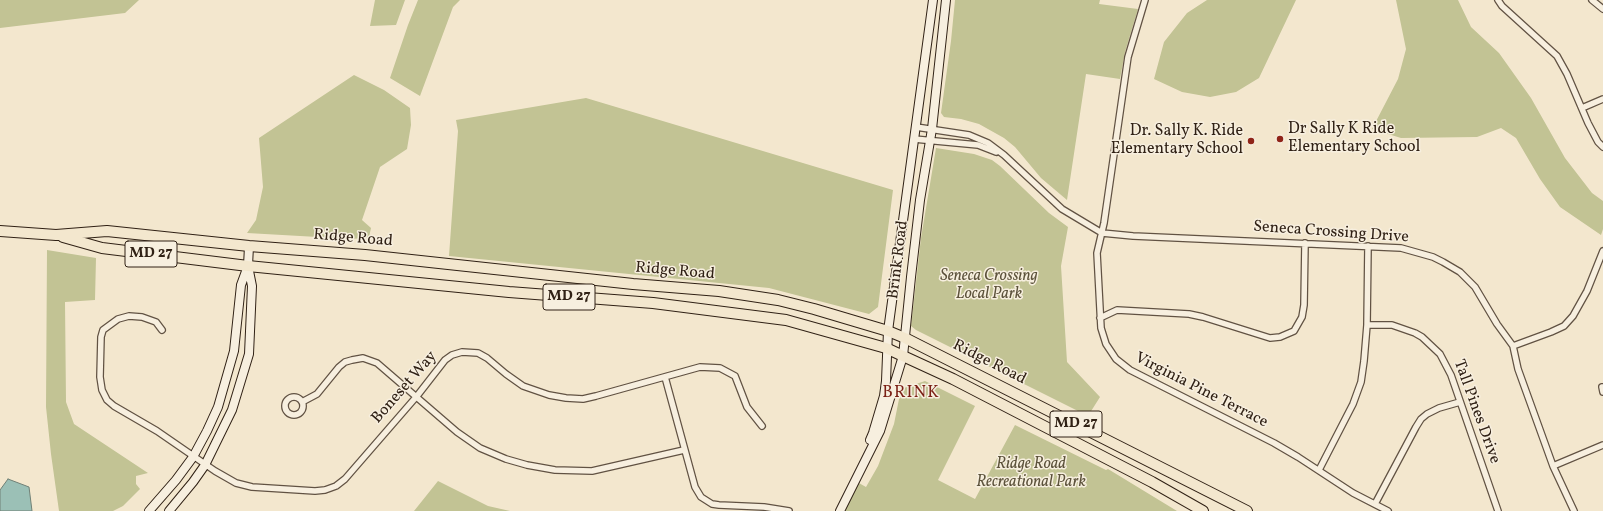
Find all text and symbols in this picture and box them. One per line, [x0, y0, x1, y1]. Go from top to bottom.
place label: Dr Sally K Ride Elementary School [1288, 120, 1420, 158]
place label: Dr. Sally K. Ride Elementary School [1111, 122, 1243, 160]
marker: Dr Sally K Ride Elementary School [1275, 134, 1285, 144]
marker: Dr. Sally K. Ride Elementary School [1246, 136, 1256, 146]
street label: Seneca Crossing Drive [1252, 218, 1410, 248]
street label: Brink Road [885, 220, 913, 300]
street label: Ridge Road [312, 226, 394, 252]
road number: MD 27 [125, 241, 177, 267]
street label: Ridge Road [634, 259, 716, 285]
park label: Seneca Crossing Local Park [940, 267, 1038, 305]
road number: MD 27 [543, 284, 595, 310]
street label: Ridge Road [949, 336, 1029, 390]
street label: Boneset Way [368, 348, 442, 428]
street label: Virginia Pine Terrace [1131, 349, 1271, 433]
street label: Tall Pines Drive [1448, 357, 1504, 467]
district label: BRINK [882, 384, 940, 404]
road number: MD 27 [1050, 411, 1102, 437]
park label: Ridge Road Recreational Park [976, 455, 1086, 493]

